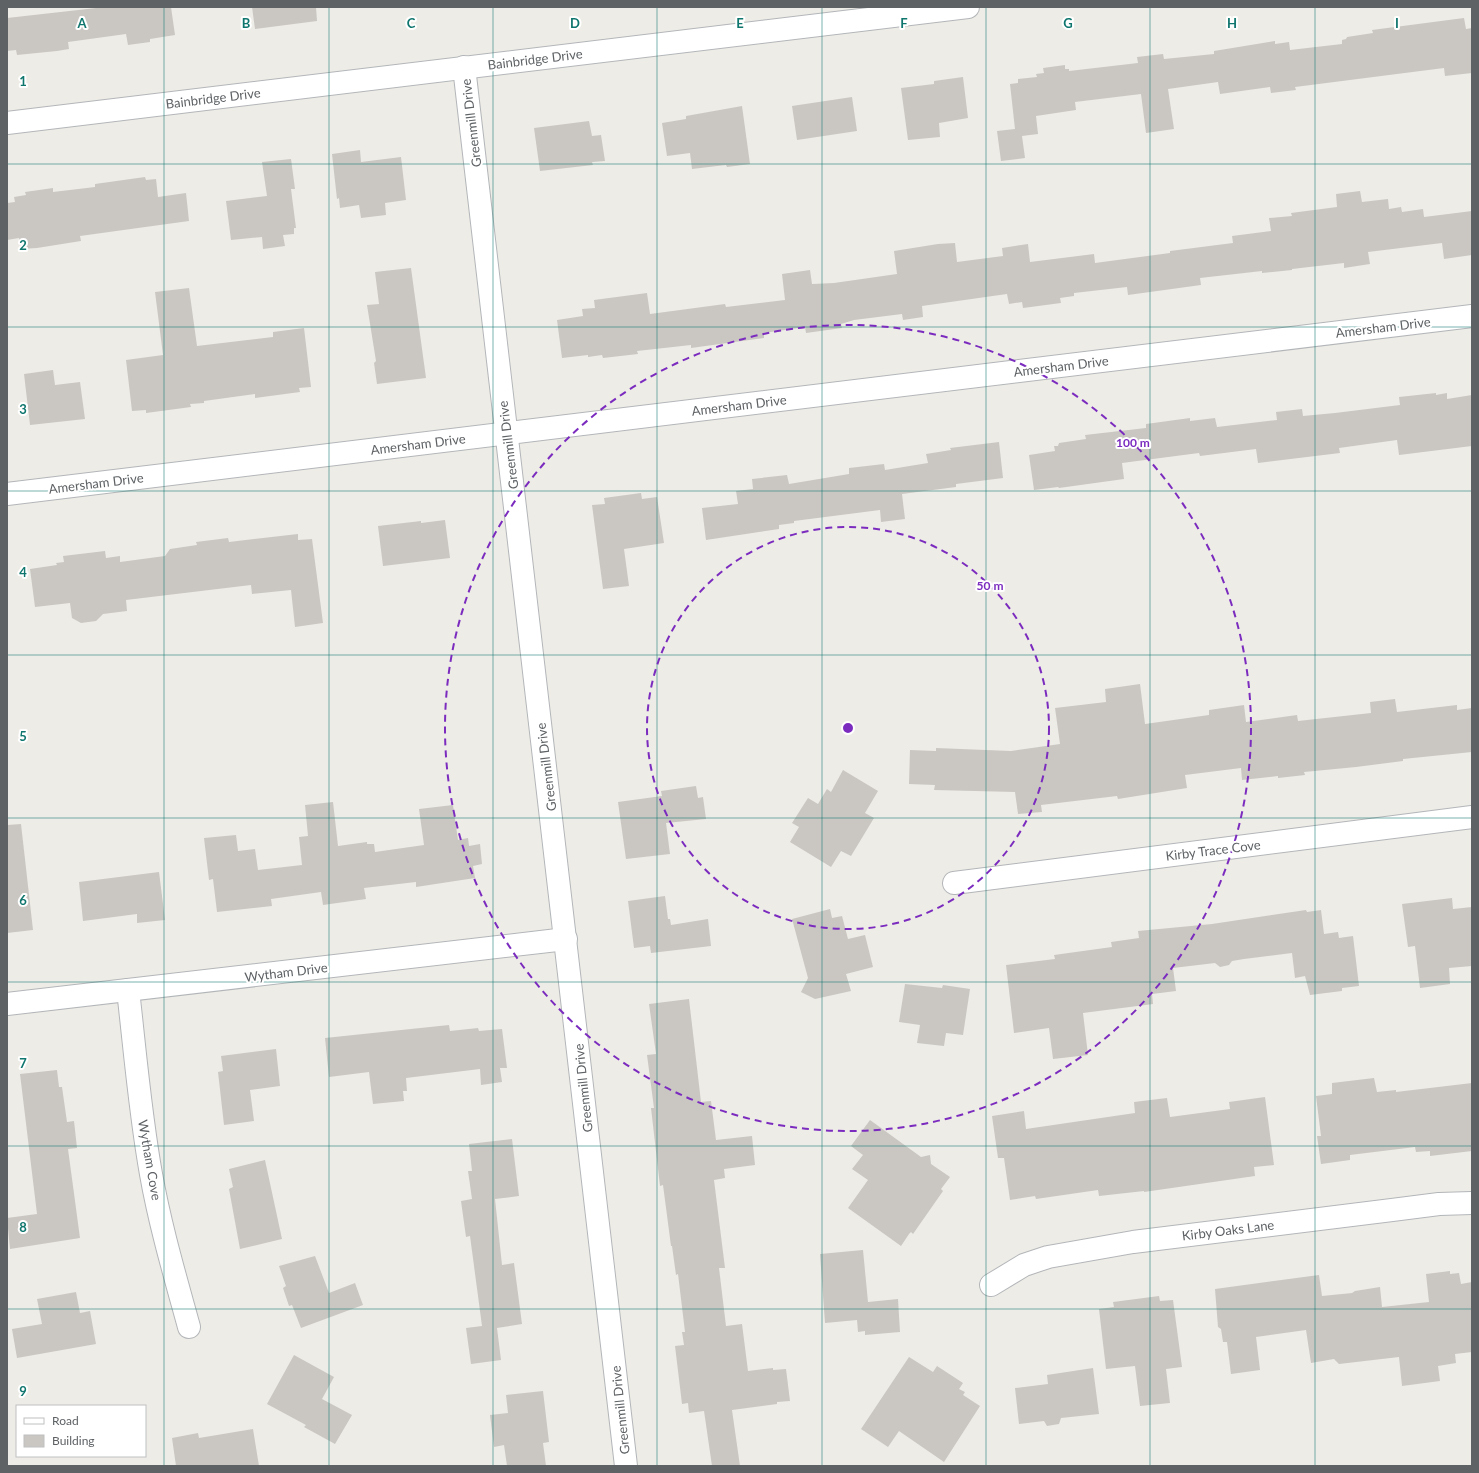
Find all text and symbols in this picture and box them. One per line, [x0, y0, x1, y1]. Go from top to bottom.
text: A [76, 15, 87, 31]
text: B [242, 15, 251, 31]
text: C [407, 15, 416, 31]
text: D [570, 15, 580, 31]
text: E [736, 15, 744, 31]
text: F [900, 15, 908, 31]
text: G [1063, 15, 1073, 31]
text: H [1227, 15, 1237, 31]
text: I [1395, 15, 1399, 31]
street label: Bainbridge Drive [487, 45, 583, 73]
text: 1 [19, 73, 27, 89]
street label: Greenmill Drive [458, 78, 484, 168]
street label: Bainbridge Drive [165, 84, 261, 112]
text: 2 [19, 237, 27, 253]
street label: Amersham Drive [1335, 313, 1431, 341]
street label: Amersham Drive [1013, 352, 1109, 380]
street label: Amersham Drive [691, 391, 787, 419]
street label: Greenmill Drive [495, 400, 521, 490]
text: 3 [19, 401, 27, 417]
street label: Amersham Drive [370, 430, 466, 458]
text: 100 m [1116, 435, 1150, 450]
street label: Amersham Drive [48, 469, 144, 497]
text: 4 [19, 564, 27, 580]
text: 50 m [977, 578, 1003, 593]
centre of rings [841, 721, 855, 735]
street label: Greenmill Drive [533, 722, 559, 812]
text: 5 [19, 728, 27, 744]
street label: Kirby Trace Cove [1165, 836, 1262, 864]
text: 6 [19, 892, 27, 908]
street label: Wytham Drive [244, 959, 328, 985]
street label: Greenmill Drive [570, 1043, 596, 1133]
text: 7 [19, 1055, 27, 1071]
street label: Wytham Cove [135, 1118, 165, 1202]
street label: Kirby Oaks Lane [1181, 1216, 1275, 1244]
text: 8 [19, 1219, 27, 1235]
street label: Greenmill Drive [607, 1365, 633, 1455]
text: 9 [19, 1383, 27, 1399]
legend [16, 1405, 146, 1457]
text: Road [52, 1413, 79, 1428]
text: Building [52, 1433, 95, 1448]

